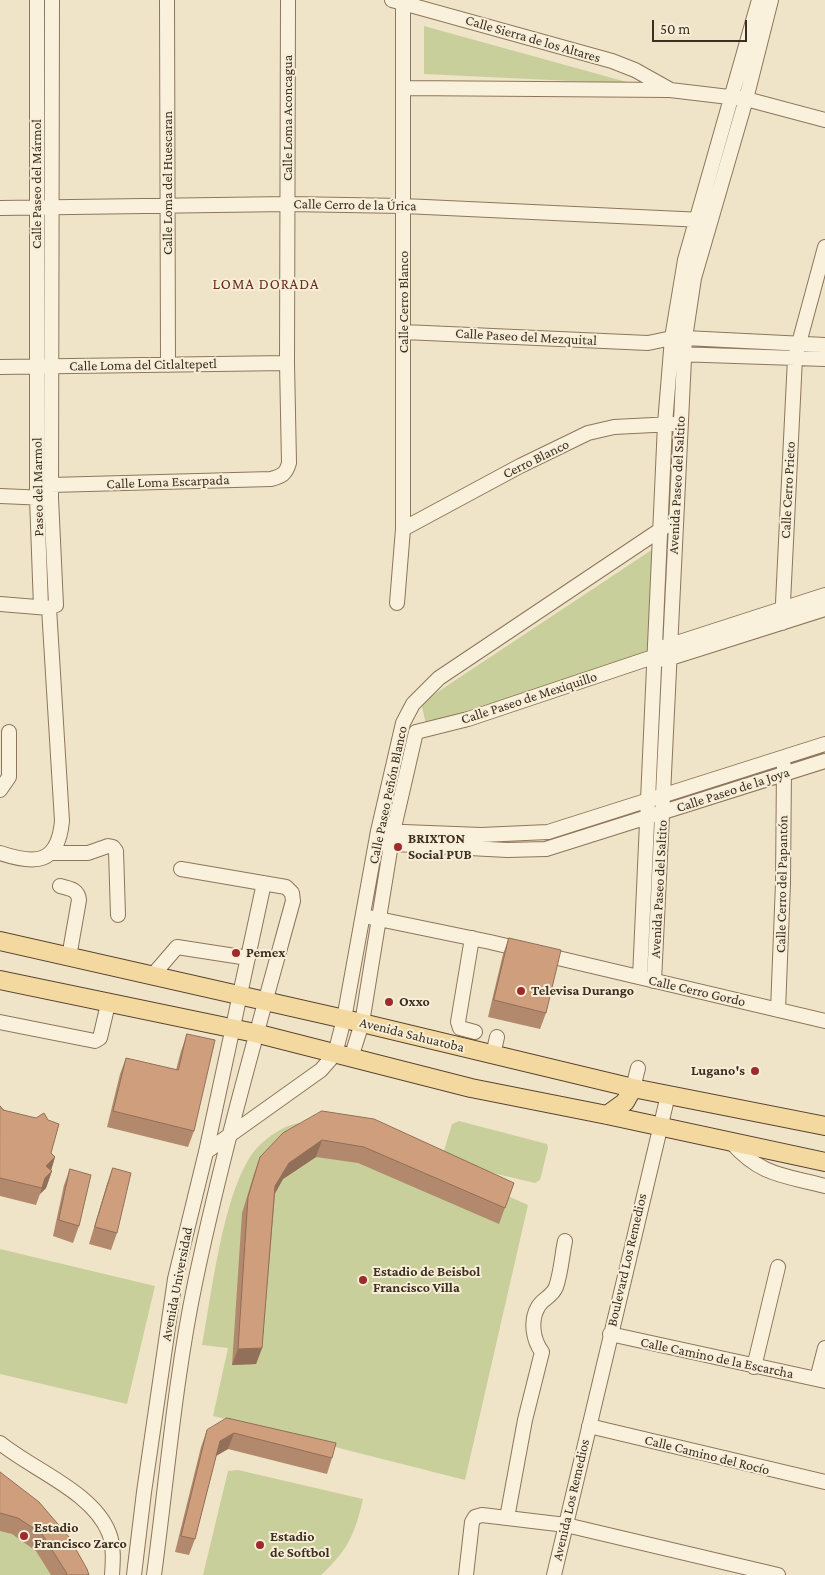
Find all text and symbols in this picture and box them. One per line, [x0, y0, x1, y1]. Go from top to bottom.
scale bar [655, 10, 750, 42]
street label: Calle Sierra de los Altares [463, 12, 603, 66]
text: 50 m [660, 21, 690, 37]
street label: Calle Loma Aconcagua [280, 55, 296, 181]
street label: Calle Loma del Huescaran [160, 111, 176, 255]
street label: Calle Paseo del Mármol [29, 119, 45, 249]
street label: Calle Cerro de la Úrica [293, 196, 417, 214]
street label: Calle Cerro Blanco [396, 251, 412, 353]
district label: LOMA DORADA [211, 275, 321, 293]
street label: Calle Paseo del Mezquital [455, 325, 597, 349]
street label: Calle Loma del Citlaltepetl [69, 355, 217, 375]
street label: Avenida Paseo del Saltito [665, 415, 689, 555]
street label: Cerro Blanco [500, 436, 572, 482]
street label: Paseo del Marmol [29, 437, 47, 537]
street label: Calle Cerro Prieto [777, 441, 799, 539]
street label: Calle Loma Escarpada [106, 471, 230, 493]
street label: Calle Paseo de Mexiquillo [459, 668, 599, 728]
street label: Calle Paseo Peñón Blanco [365, 724, 411, 866]
street label: Calle Paseo de la Joya [674, 764, 792, 816]
street label: Calle Cerro del Papantón [772, 815, 792, 953]
street label: Avenida Paseo del Saltito [647, 819, 671, 959]
place label: BRIXTON Social PUB [408, 831, 472, 864]
marker: BRIXTON Social PUB [392, 841, 404, 853]
place label: Pemex [246, 945, 285, 961]
marker: Pemex [230, 947, 242, 959]
street label: Calle Cerro Gordo [647, 972, 747, 1010]
place label: Televisa Durango [531, 983, 634, 999]
marker: Televisa Durango [515, 985, 527, 997]
place label: Oxxo [399, 994, 430, 1010]
marker: Oxxo [383, 996, 395, 1008]
street label: Avenida Sahuatoba [358, 1014, 466, 1056]
place label: Lugano's [691, 1063, 745, 1079]
marker: Lugano's [749, 1065, 761, 1077]
street label: Boulevard Los Remedios [604, 1192, 650, 1328]
street label: Avenida Universidad [158, 1226, 196, 1342]
place label: Estadio de Beisbol Francisco Villa [373, 1264, 480, 1296]
marker: Estadio de Beisbol Francisco Villa [357, 1274, 369, 1286]
street label: Calle Camino de la Escarcha [639, 1334, 795, 1382]
street label: Calle Camino del Rocío [643, 1431, 771, 1479]
street label: Avenida Los Remedios [549, 1437, 593, 1563]
place label: Estadio Francisco Zarco [34, 1520, 127, 1552]
place label: Estadio de Softbol [270, 1529, 330, 1561]
marker: Estadio Francisco Zarco [18, 1530, 30, 1542]
marker: Estadio de Softbol [254, 1539, 266, 1551]

